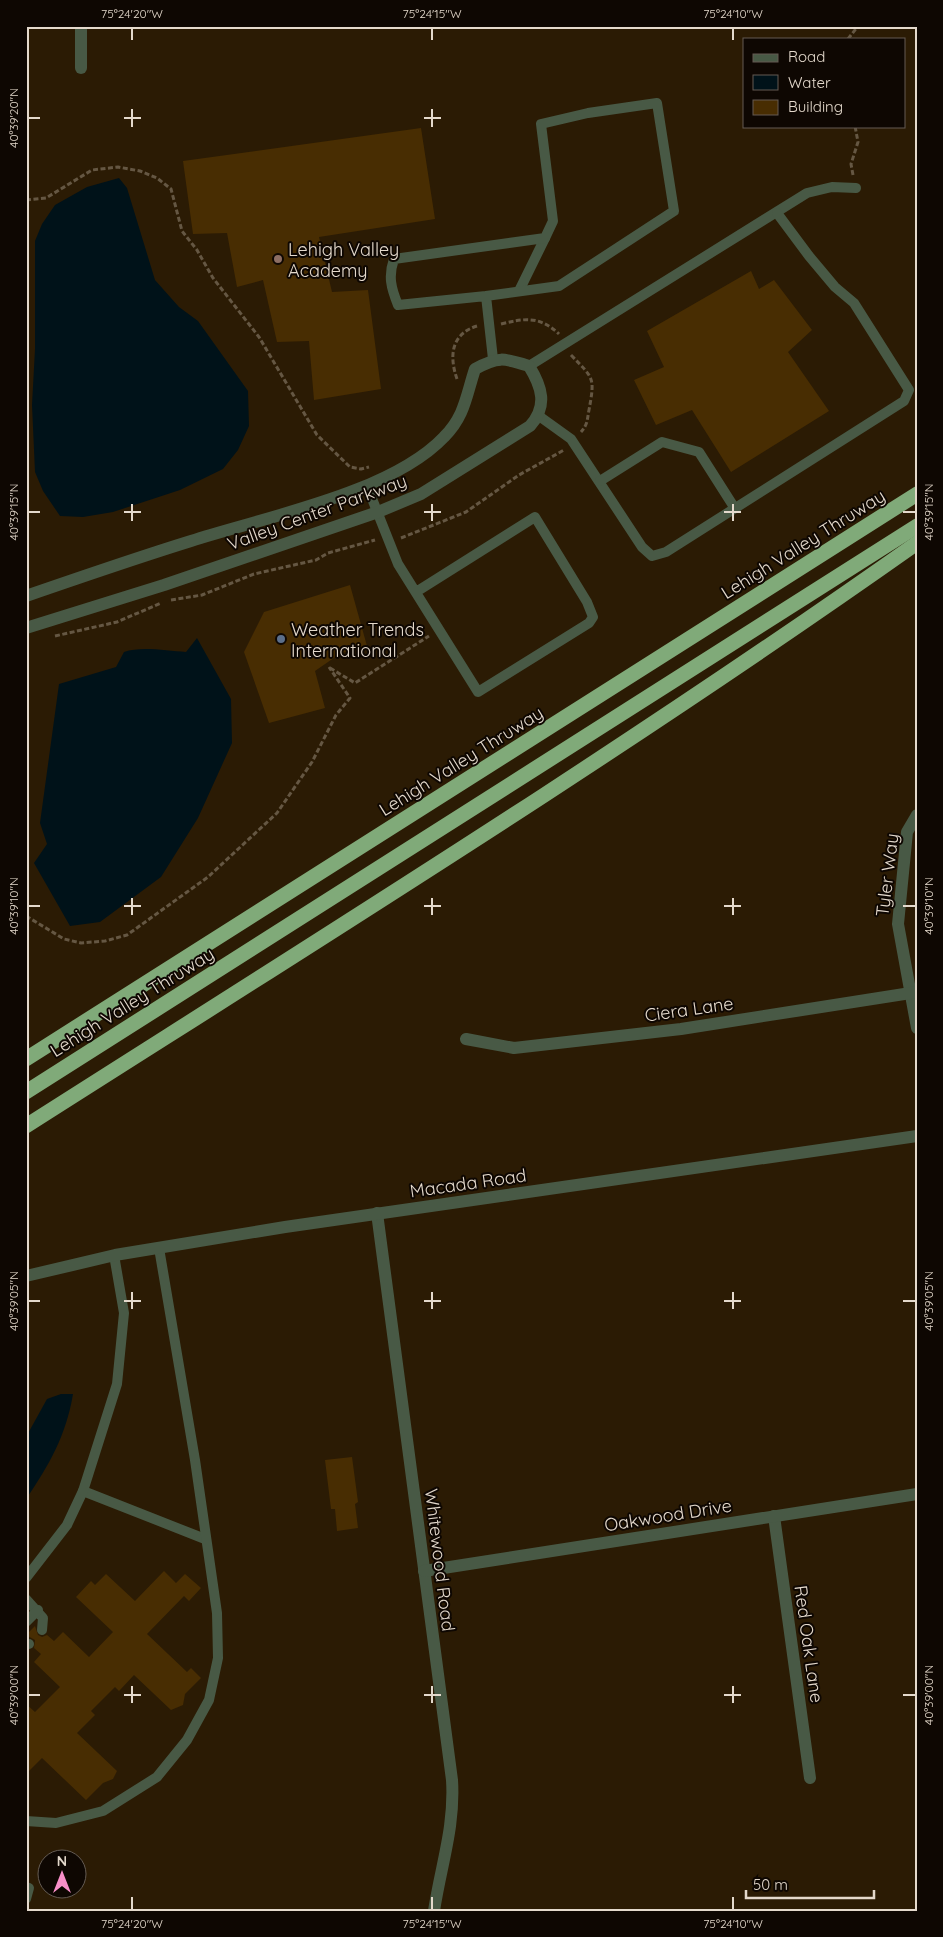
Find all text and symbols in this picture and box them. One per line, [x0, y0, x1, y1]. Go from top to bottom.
text: 75°24'20"W [101, 6, 163, 21]
text: 75°24'15"W [403, 6, 462, 21]
text: 75°24'10"W [703, 6, 763, 21]
legend [743, 38, 906, 128]
text: Road [788, 47, 825, 66]
text: Water [788, 73, 831, 92]
text: 40°39'20"N [6, 88, 21, 148]
text: Building [788, 97, 843, 116]
place label: Lehigh Valley Academy [288, 238, 399, 282]
marker: Lehigh Valley Academy [272, 253, 284, 265]
street label: Valley Center Parkway [224, 469, 410, 555]
text: 40°39'15"N [6, 483, 21, 541]
text: 40°39'15"N [921, 483, 936, 541]
street label: Lehigh Valley Thruway [717, 484, 889, 604]
place label: Weather Trends International [291, 618, 424, 662]
marker: Weather Trends International [275, 633, 287, 645]
street label: Lehigh Valley Thruway [375, 701, 547, 821]
street label: Tyler Way [870, 832, 904, 918]
text: 40°39'10"N [6, 877, 21, 935]
text: 40°39'10"N [921, 877, 936, 935]
street label: Lehigh Valley Thruway [46, 942, 218, 1062]
street label: Ciera Lane [643, 991, 735, 1027]
street label: Macada Road [408, 1163, 528, 1203]
text: 40°39'05"N [6, 1271, 21, 1331]
text: 40°39'05"N [921, 1271, 936, 1331]
street label: Whitewood Road [420, 1487, 460, 1633]
street label: Oakwood Drive [603, 1494, 733, 1536]
street label: Red Oak Lane [789, 1584, 829, 1704]
text: 40°39'00"N [6, 1665, 21, 1725]
text: 40°39'00"N [921, 1665, 936, 1725]
north arrow [38, 1850, 88, 1900]
text: N [57, 1852, 67, 1870]
scale bar [746, 1867, 873, 1899]
text: 50 m [753, 1875, 788, 1894]
text: 75°24'20"W [101, 1916, 163, 1931]
text: 75°24'15"W [403, 1916, 462, 1931]
text: 75°24'10"W [703, 1916, 763, 1931]

